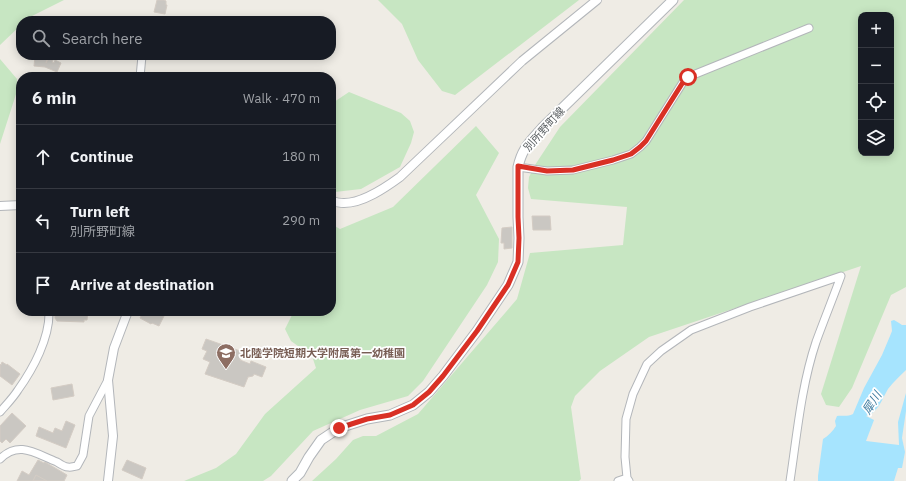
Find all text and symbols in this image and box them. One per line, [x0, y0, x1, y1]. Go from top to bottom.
map controls [858, 12, 894, 156]
button: + [858, 12, 894, 48]
search box [16, 16, 336, 60]
icon: search [30, 27, 52, 49]
text: Search here [62, 29, 142, 48]
button: − [858, 48, 894, 84]
route start [679, 68, 697, 86]
button: locate [858, 84, 894, 120]
text: 6 min [32, 87, 76, 109]
text: Walk · 470 m [243, 90, 320, 107]
street label: 別所野町線 [520, 104, 568, 154]
button: layers [858, 120, 894, 156]
icon: ahead [32, 146, 54, 168]
text: Continue [70, 147, 134, 166]
text: 180 m [282, 148, 320, 165]
text: Turn left [70, 202, 130, 221]
icon: left [32, 210, 54, 232]
text: 290 m [282, 212, 320, 229]
text: 別所野町線 [70, 223, 135, 240]
icon: arrive [32, 274, 54, 296]
text: Arrive at destination [70, 275, 214, 294]
school or university icon: 北陸学院短期大学附属第一幼稚園 [215, 342, 237, 370]
place label: 北陸学院短期大学附属第一幼稚園 [240, 346, 405, 360]
water label: 犀川 [859, 387, 885, 417]
route end [330, 419, 348, 437]

